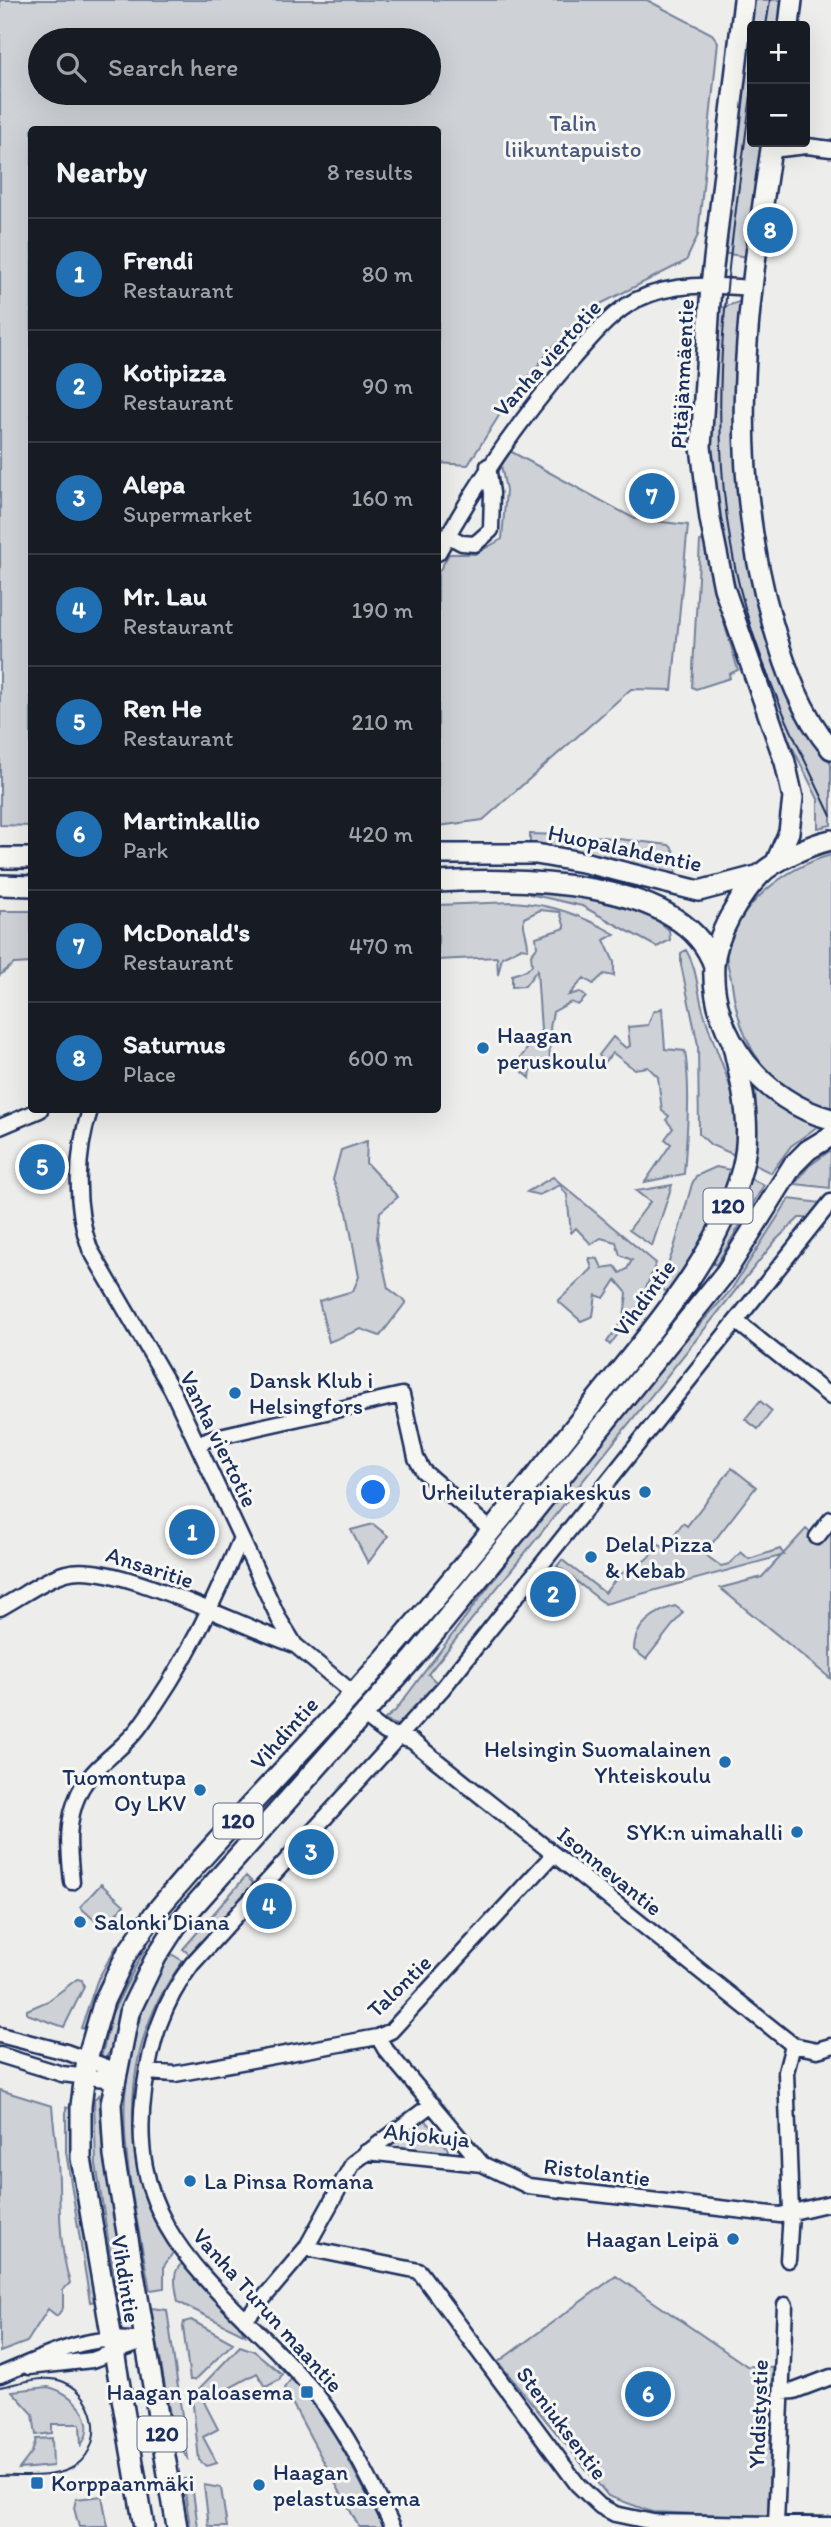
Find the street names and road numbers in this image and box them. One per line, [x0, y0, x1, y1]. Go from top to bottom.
street label: Vanha viertotie [487, 294, 607, 422]
street label: Pitäjänmäentie [664, 298, 700, 450]
street label: Huopalahdentie [546, 818, 704, 878]
road number: 120 [704, 1188, 752, 1224]
street label: Vihdintie [607, 1254, 681, 1342]
street label: Vanha viertotie [174, 1366, 264, 1512]
street label: Ansaritie [103, 1540, 197, 1594]
street label: Vihdintie [244, 1691, 324, 1775]
road number: 120 [214, 1804, 262, 1839]
street label: Isonnevantie [552, 1820, 668, 1922]
street label: Talontie [361, 1949, 437, 2023]
street label: Ahjokuja [382, 2117, 472, 2153]
street label: Ristolantie [542, 2152, 652, 2192]
street label: Vanha Turun maantie [187, 2222, 349, 2398]
street label: Vihdintie [105, 2233, 147, 2325]
street label: Yhdistystie [742, 2359, 774, 2469]
street label: Steniuksentie [510, 2361, 614, 2485]
road number: 120 [138, 2416, 186, 2452]

